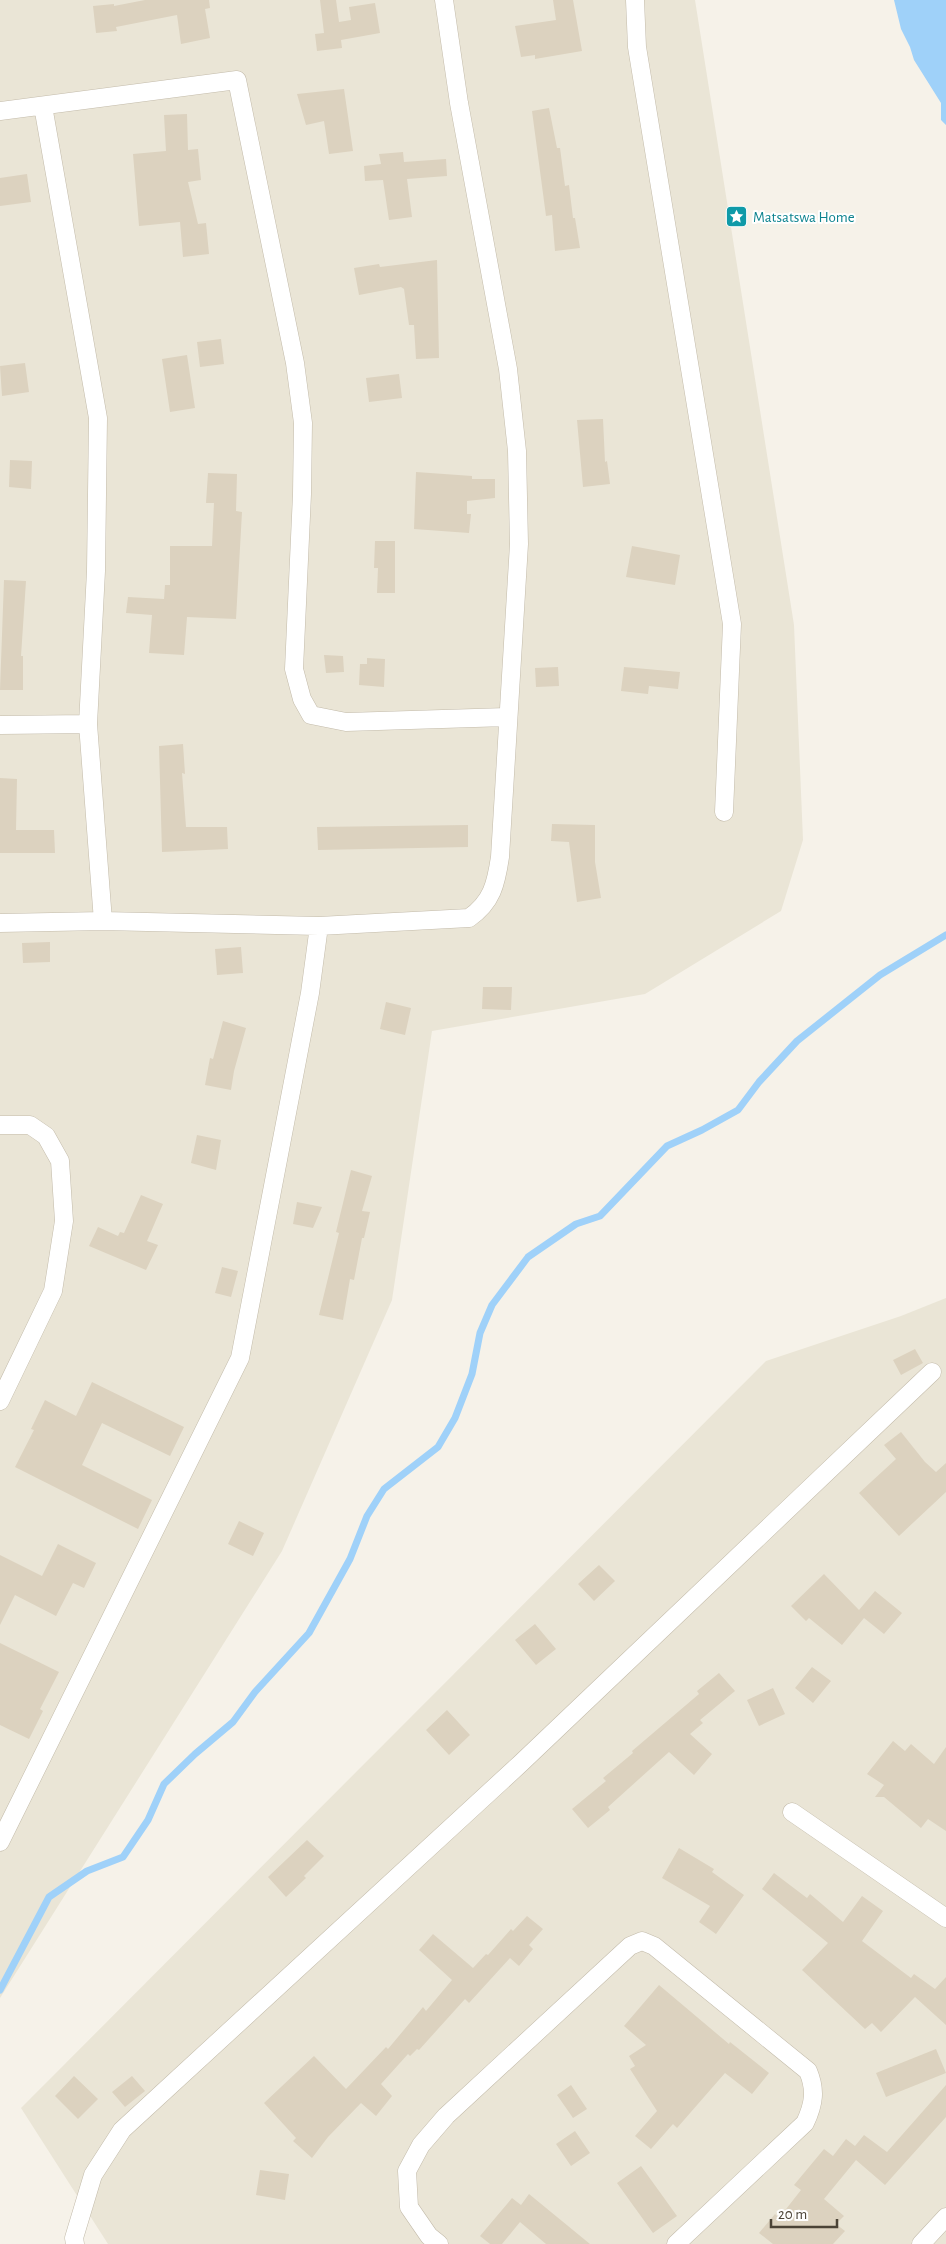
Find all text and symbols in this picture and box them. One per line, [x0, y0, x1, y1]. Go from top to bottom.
place icon: Matsatswa Home [725, 205, 749, 229]
place label: Matsatswa Home [753, 210, 855, 225]
scale bar [771, 2196, 837, 2228]
text: 20 m [778, 2207, 807, 2222]

